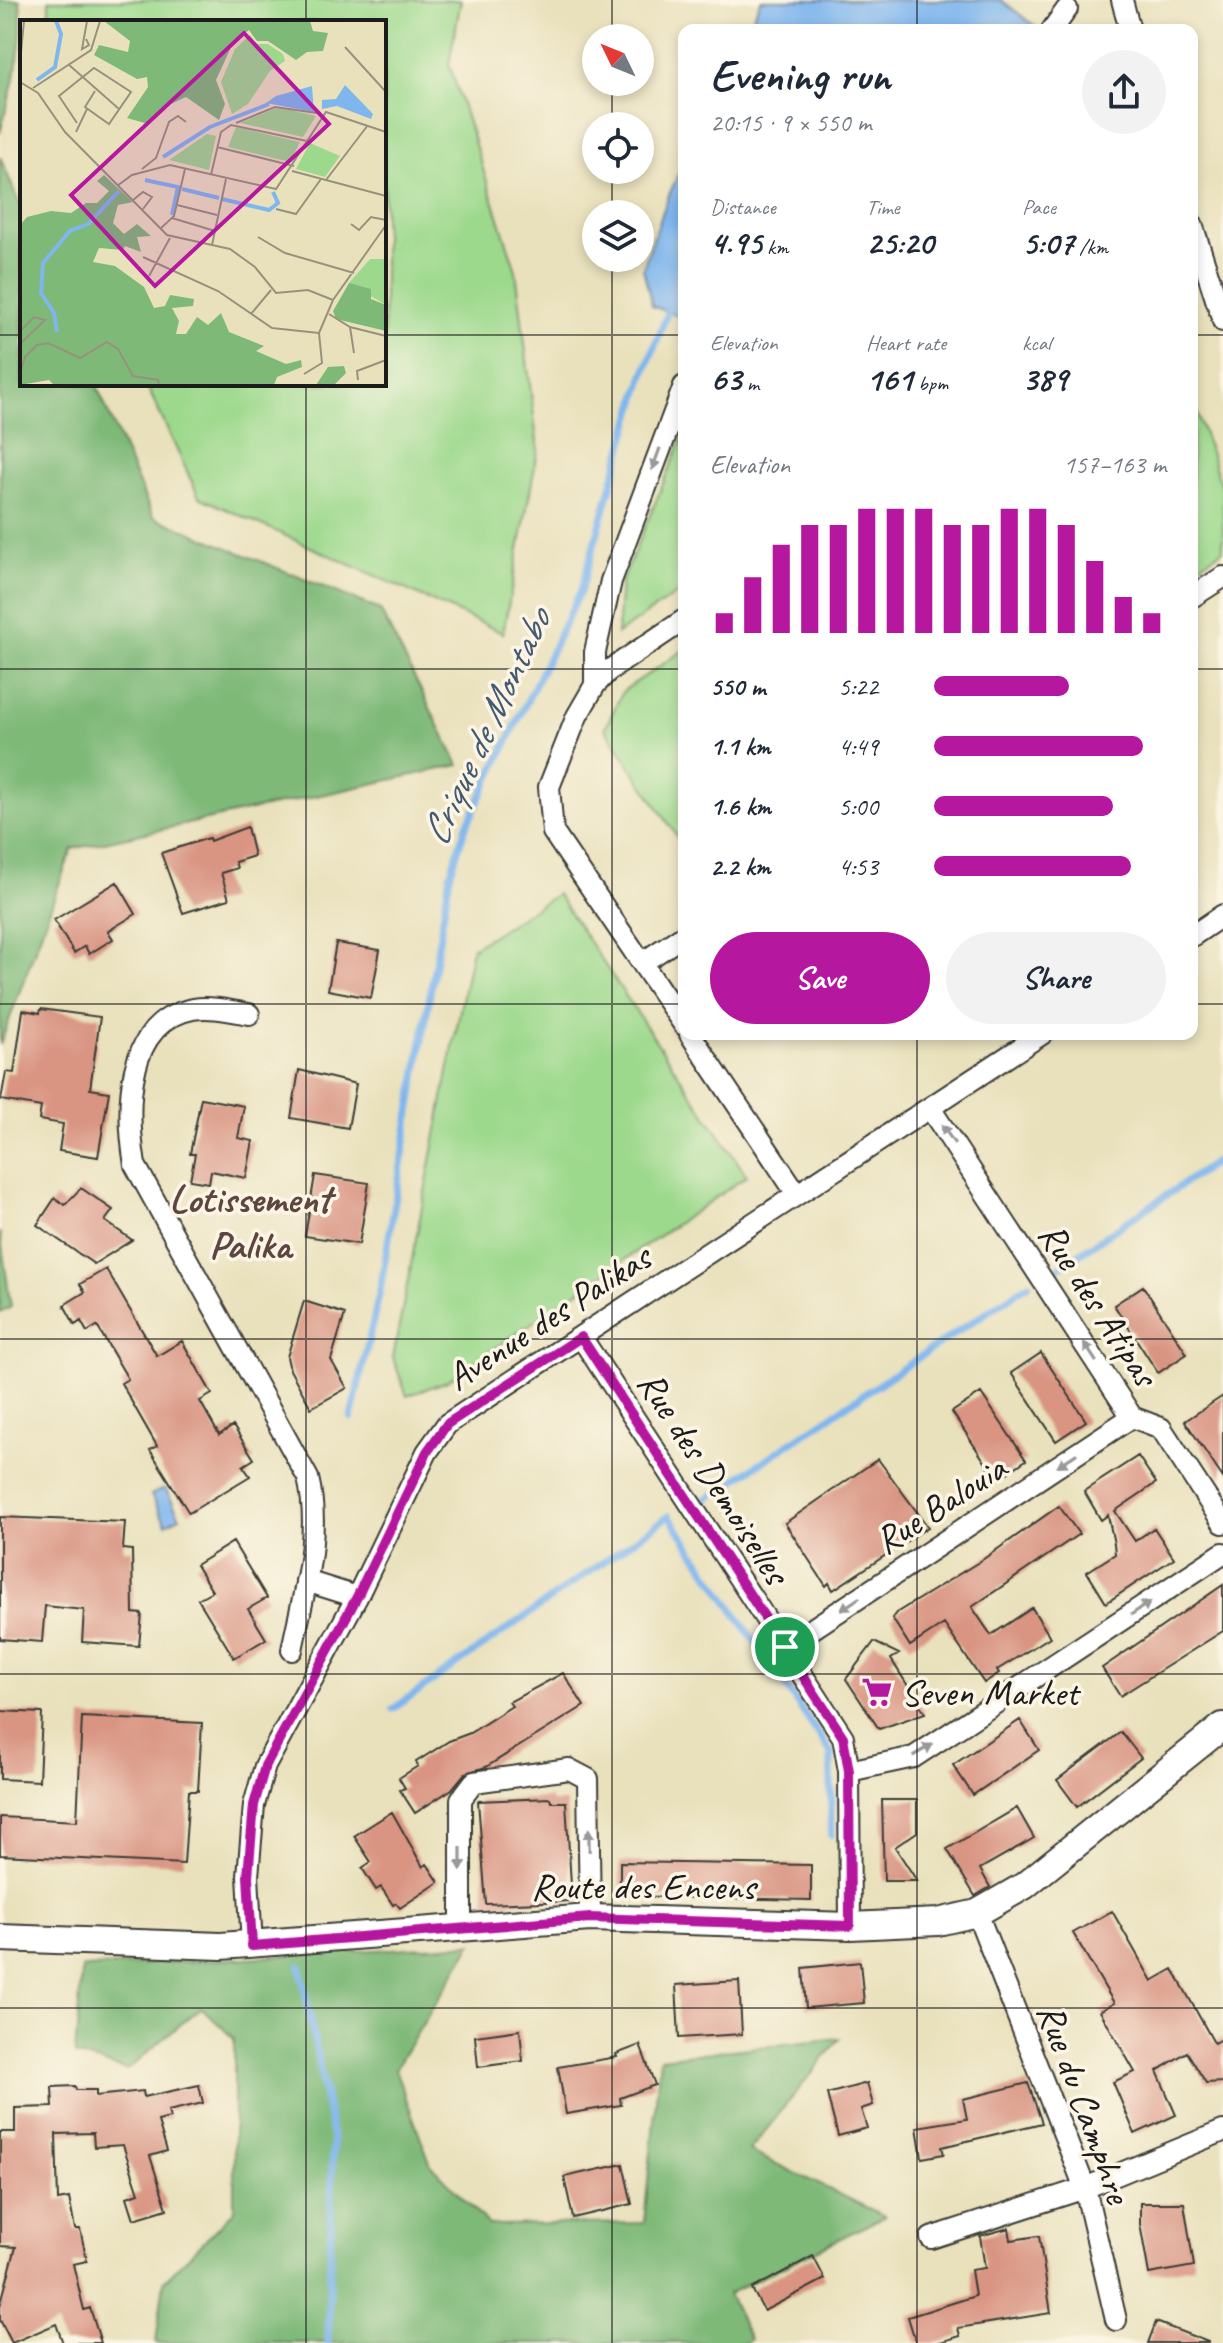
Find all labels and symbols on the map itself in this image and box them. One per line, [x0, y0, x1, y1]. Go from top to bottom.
inset map [20, 20, 386, 386]
north arrow [582, 24, 654, 96]
one-way arrow [649, 447, 661, 471]
water label: Crique de Montabo [410, 597, 564, 853]
one-way arrow [941, 1123, 956, 1145]
district label: Lotissement Palika [169, 1174, 337, 1270]
street label: Rue des Atipas [1028, 1214, 1170, 1397]
street label: Avenue des Palikas [437, 1232, 663, 1401]
one-way arrow [1083, 1341, 1098, 1363]
street label: Rue des Demoiselles [627, 1362, 802, 1596]
street label: Rue Balouia [866, 1443, 1017, 1564]
one-way arrow [1057, 1453, 1078, 1468]
one-way arrow [840, 1596, 861, 1611]
one-way arrow [1130, 1600, 1151, 1615]
pin [751, 1613, 819, 1681]
place label: Seven Market [901, 1669, 1082, 1716]
supermarket icon: Seven Market [860, 1675, 894, 1709]
one-way arrow [912, 1743, 935, 1757]
one-way arrow [583, 1827, 595, 1852]
one-way arrow [455, 1847, 467, 1872]
street label: Route des Encens [531, 1863, 759, 1910]
street label: Rue du Camphre [1027, 1997, 1143, 2212]

